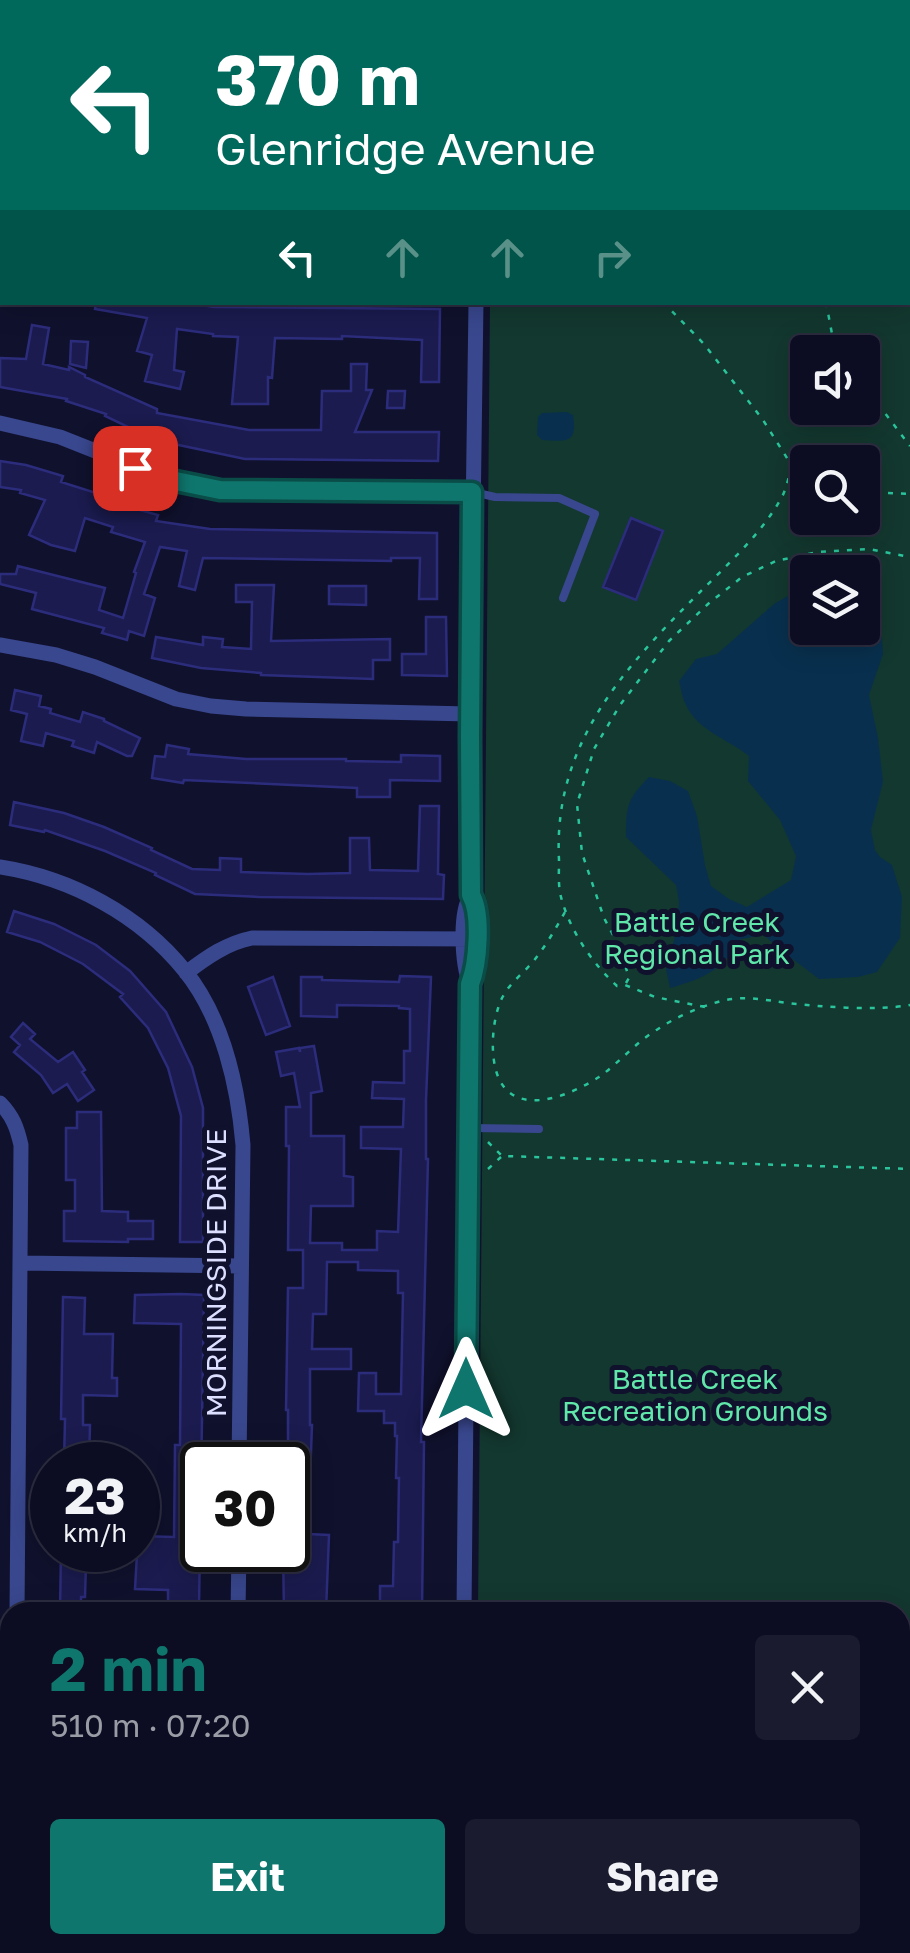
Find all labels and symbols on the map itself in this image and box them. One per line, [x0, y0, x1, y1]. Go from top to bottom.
pin [93, 426, 178, 511]
park label: Battle Creek Regional Park [604, 905, 790, 970]
street label: MORNINGSIDE DRIVE [199, 1129, 232, 1417]
position arrow [414, 1337, 518, 1441]
park label: Battle Creek Recreation Grounds [562, 1362, 828, 1427]
speed limit sign: 30 [180, 1442, 310, 1572]

